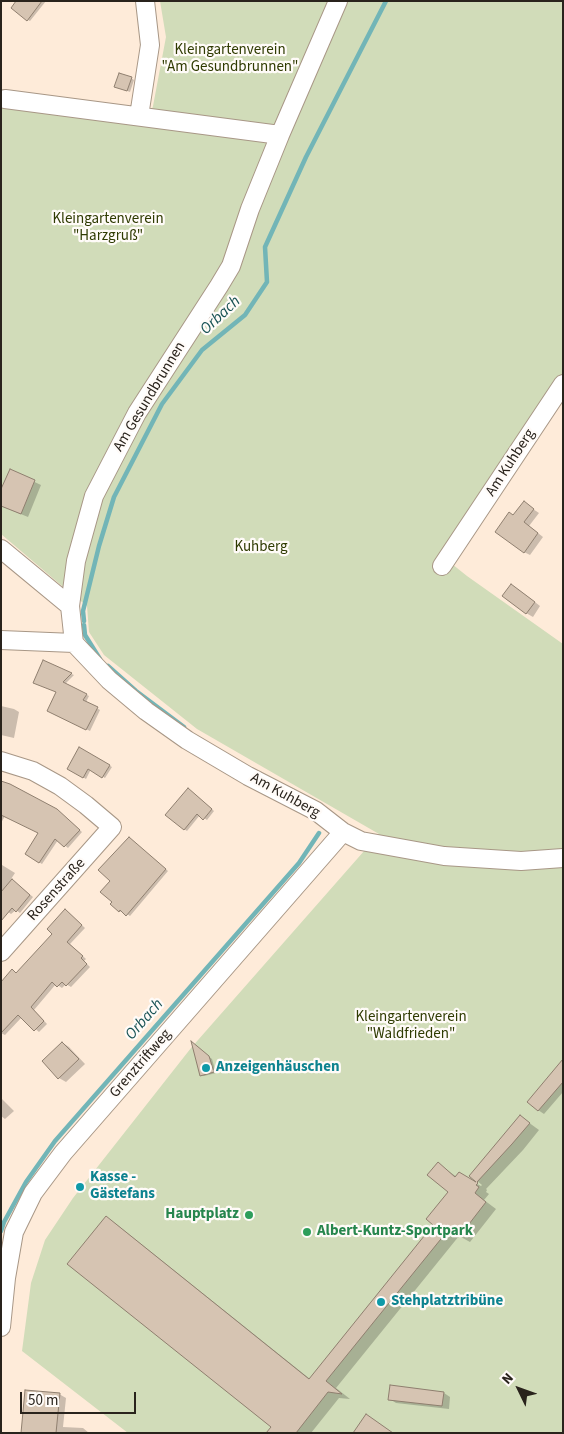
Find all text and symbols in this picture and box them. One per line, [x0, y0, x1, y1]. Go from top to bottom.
park label: Kleingartenverein "Am Gesundbrunnen" [162, 42, 298, 77]
park label: Kleingartenverein "Harzgruß" [52, 211, 164, 246]
water label: Orbach [197, 293, 245, 339]
street label: Am Gesundbrunnen [110, 339, 190, 455]
street label: Am Kuhberg [483, 426, 539, 500]
park label: Kuhberg [234, 539, 288, 557]
street label: Am Kuhberg [247, 770, 323, 822]
street label: Rosenstraße [24, 855, 90, 925]
water label: Orbach [122, 996, 168, 1044]
park label: Kleingartenverein "Waldfrieden" [355, 1009, 467, 1044]
street label: Grenztriftweg [106, 1026, 176, 1102]
place label: Anzeigenhäuschen [216, 1059, 339, 1077]
marker: Anzeigenhäuschen [200, 1062, 212, 1074]
place label: Kasse - Gästefans [90, 1169, 155, 1204]
marker: Kasse - Gästefans [74, 1181, 86, 1193]
place label: Hauptplatz [165, 1206, 239, 1224]
marker: Hauptplatz [243, 1209, 255, 1221]
place label: Albert-Kuntz-Sportpark [317, 1223, 473, 1241]
marker: Albert-Kuntz-Sportpark [301, 1226, 313, 1238]
place label: Stehplatztribüne [391, 1293, 503, 1311]
marker: Stehplatztribüne [375, 1296, 387, 1308]
north arrow [494, 1364, 544, 1414]
text: N [497, 1369, 518, 1389]
scale bar [22, 1382, 139, 1414]
text: 50 m [28, 1390, 58, 1411]

